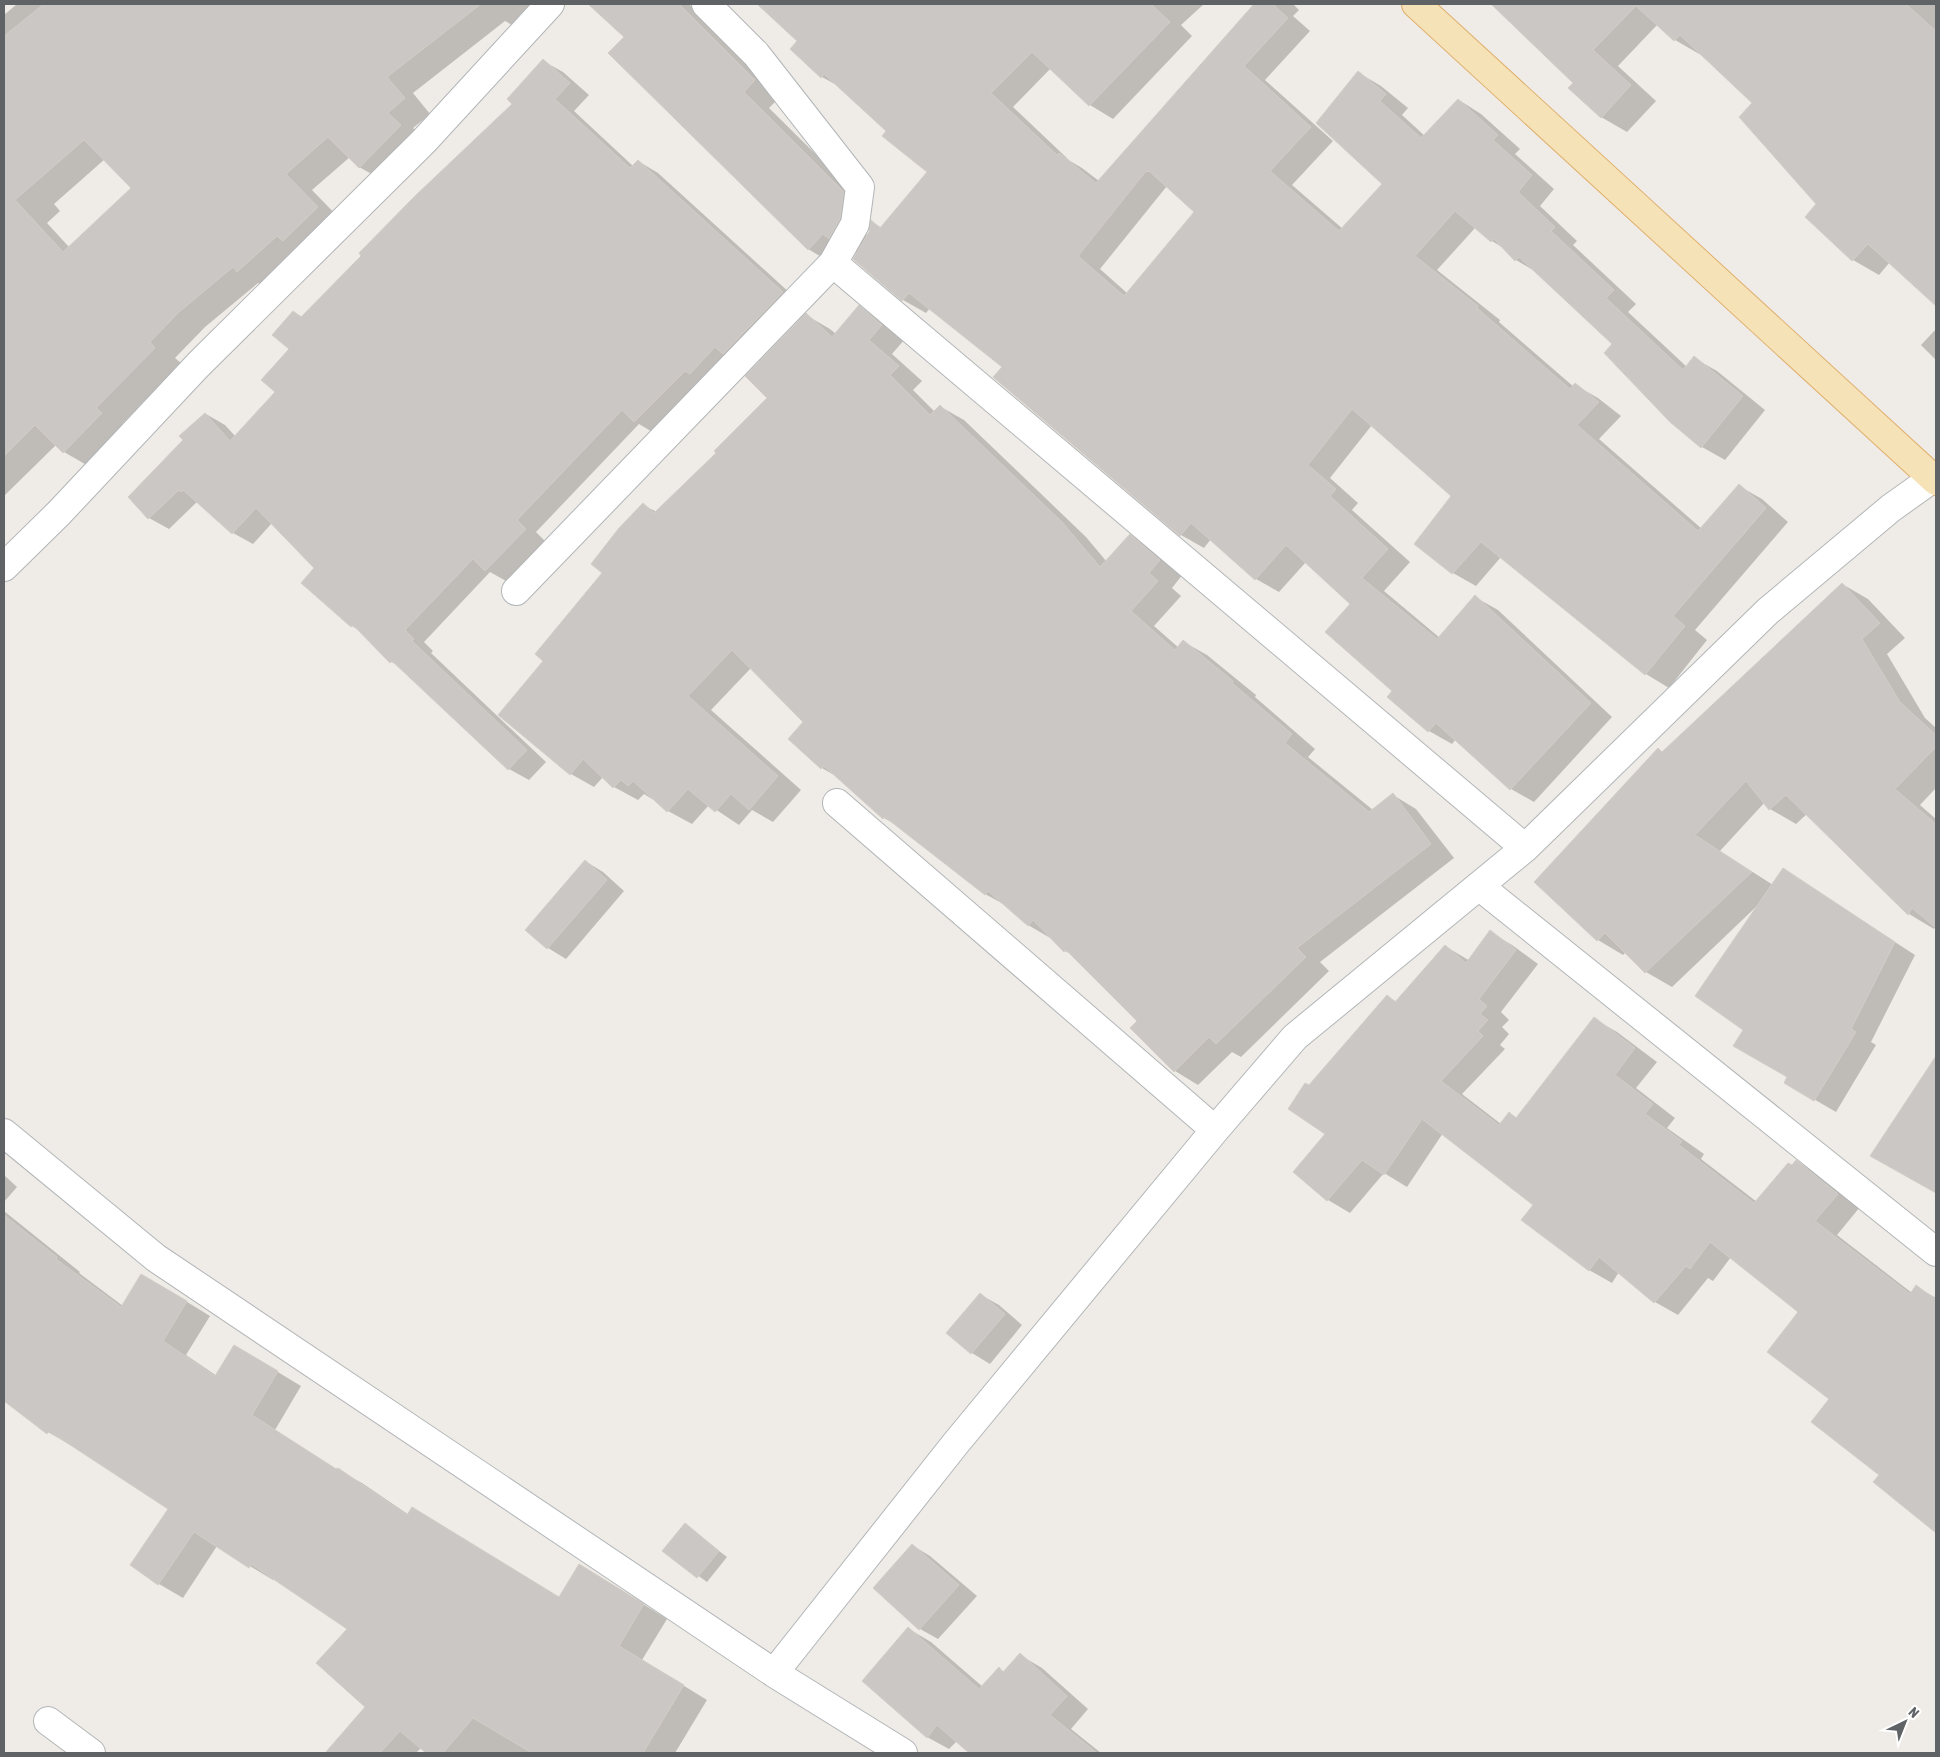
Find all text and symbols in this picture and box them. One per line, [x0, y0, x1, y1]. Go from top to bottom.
north arrow [1880, 1697, 1930, 1747]
text: N [1905, 1704, 1922, 1721]

